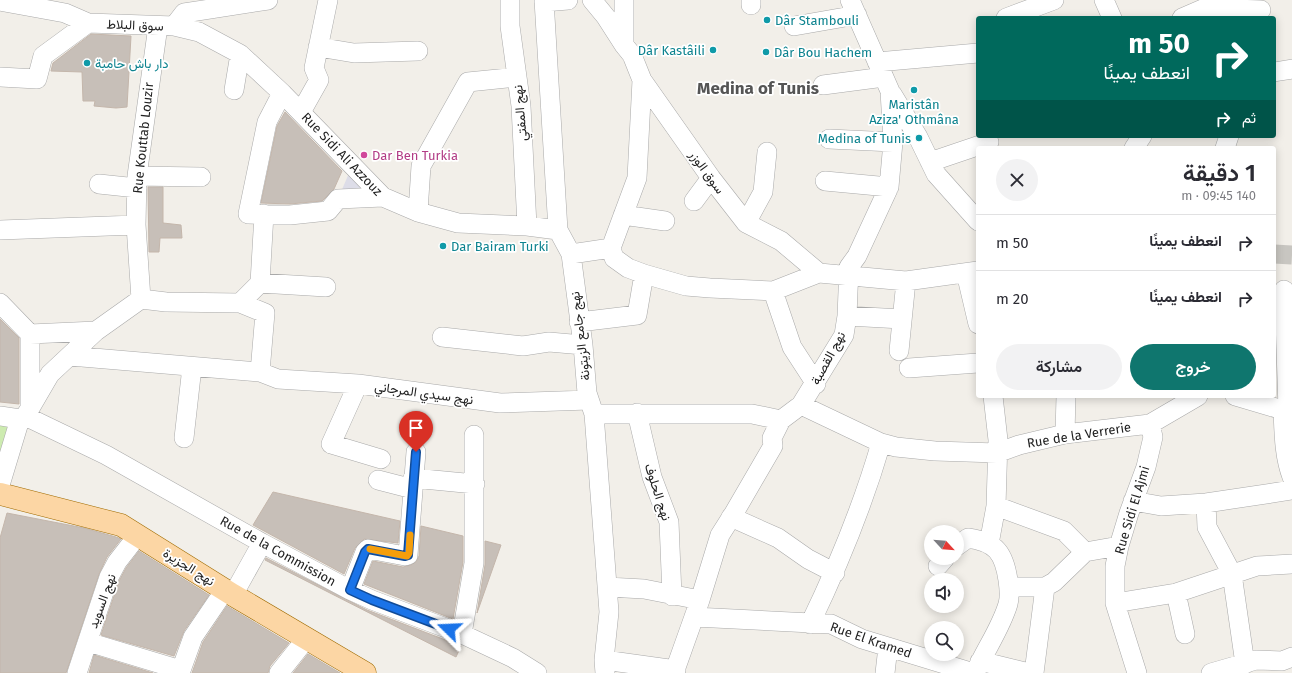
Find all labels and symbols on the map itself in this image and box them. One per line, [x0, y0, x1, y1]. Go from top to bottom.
place label: Dâr Stambouli [775, 13, 859, 28]
marker: Dâr Stambouli [762, 15, 772, 25]
street label: سوق البلاط [106, 17, 164, 34]
place label: Dâr Kastâili [638, 43, 705, 58]
marker: Dâr Kastâili [708, 45, 718, 55]
place label: Dâr Bou Hachem [774, 45, 872, 60]
marker: Dâr Bou Hachem [761, 47, 771, 57]
place label: دار باش حامبة [95, 56, 168, 72]
marker: دار باش حامبة [82, 58, 92, 68]
district label: Medina of Tunis [697, 78, 819, 99]
street label: Rue Kouttab Louzir [130, 82, 156, 194]
street label: نهج المفتي [510, 84, 533, 142]
marker: Maristân Aziza' Othmâna [909, 85, 919, 95]
place label: Maristân Aziza' Othmâna [869, 97, 959, 127]
street label: Rue Sidi Ali Azzouz [299, 109, 386, 199]
place label: Medina of Tunis [818, 131, 911, 146]
marker: Medina of Tunis [914, 133, 924, 143]
street label: سوق الوزر [685, 147, 728, 197]
place label: Dar Ben Turkia [372, 148, 458, 163]
marker: Dar Ben Turkia [359, 150, 369, 160]
place label: Dar Bairam Turki [451, 239, 549, 254]
marker: Dar Bairam Turki [438, 241, 448, 251]
street label: نهج جامع الزيتونة [567, 290, 595, 381]
street label: نهج القصبة [808, 329, 850, 388]
street label: نهج سيدي المرجاني [373, 379, 475, 410]
pin [399, 411, 433, 452]
street label: Rue de la Verrerie [1026, 419, 1132, 451]
street label: نهج الحلوف [640, 461, 674, 523]
street label: Rue Sidi El Ajmi [1111, 464, 1153, 556]
street label: Rue de la Commission [218, 513, 338, 589]
north arrow [924, 525, 964, 565]
street label: نهج الجزيرة [159, 545, 218, 591]
street label: نهج السويد [85, 571, 121, 631]
position arrow [428, 608, 470, 650]
street label: Rue El Kramed [828, 619, 914, 661]

